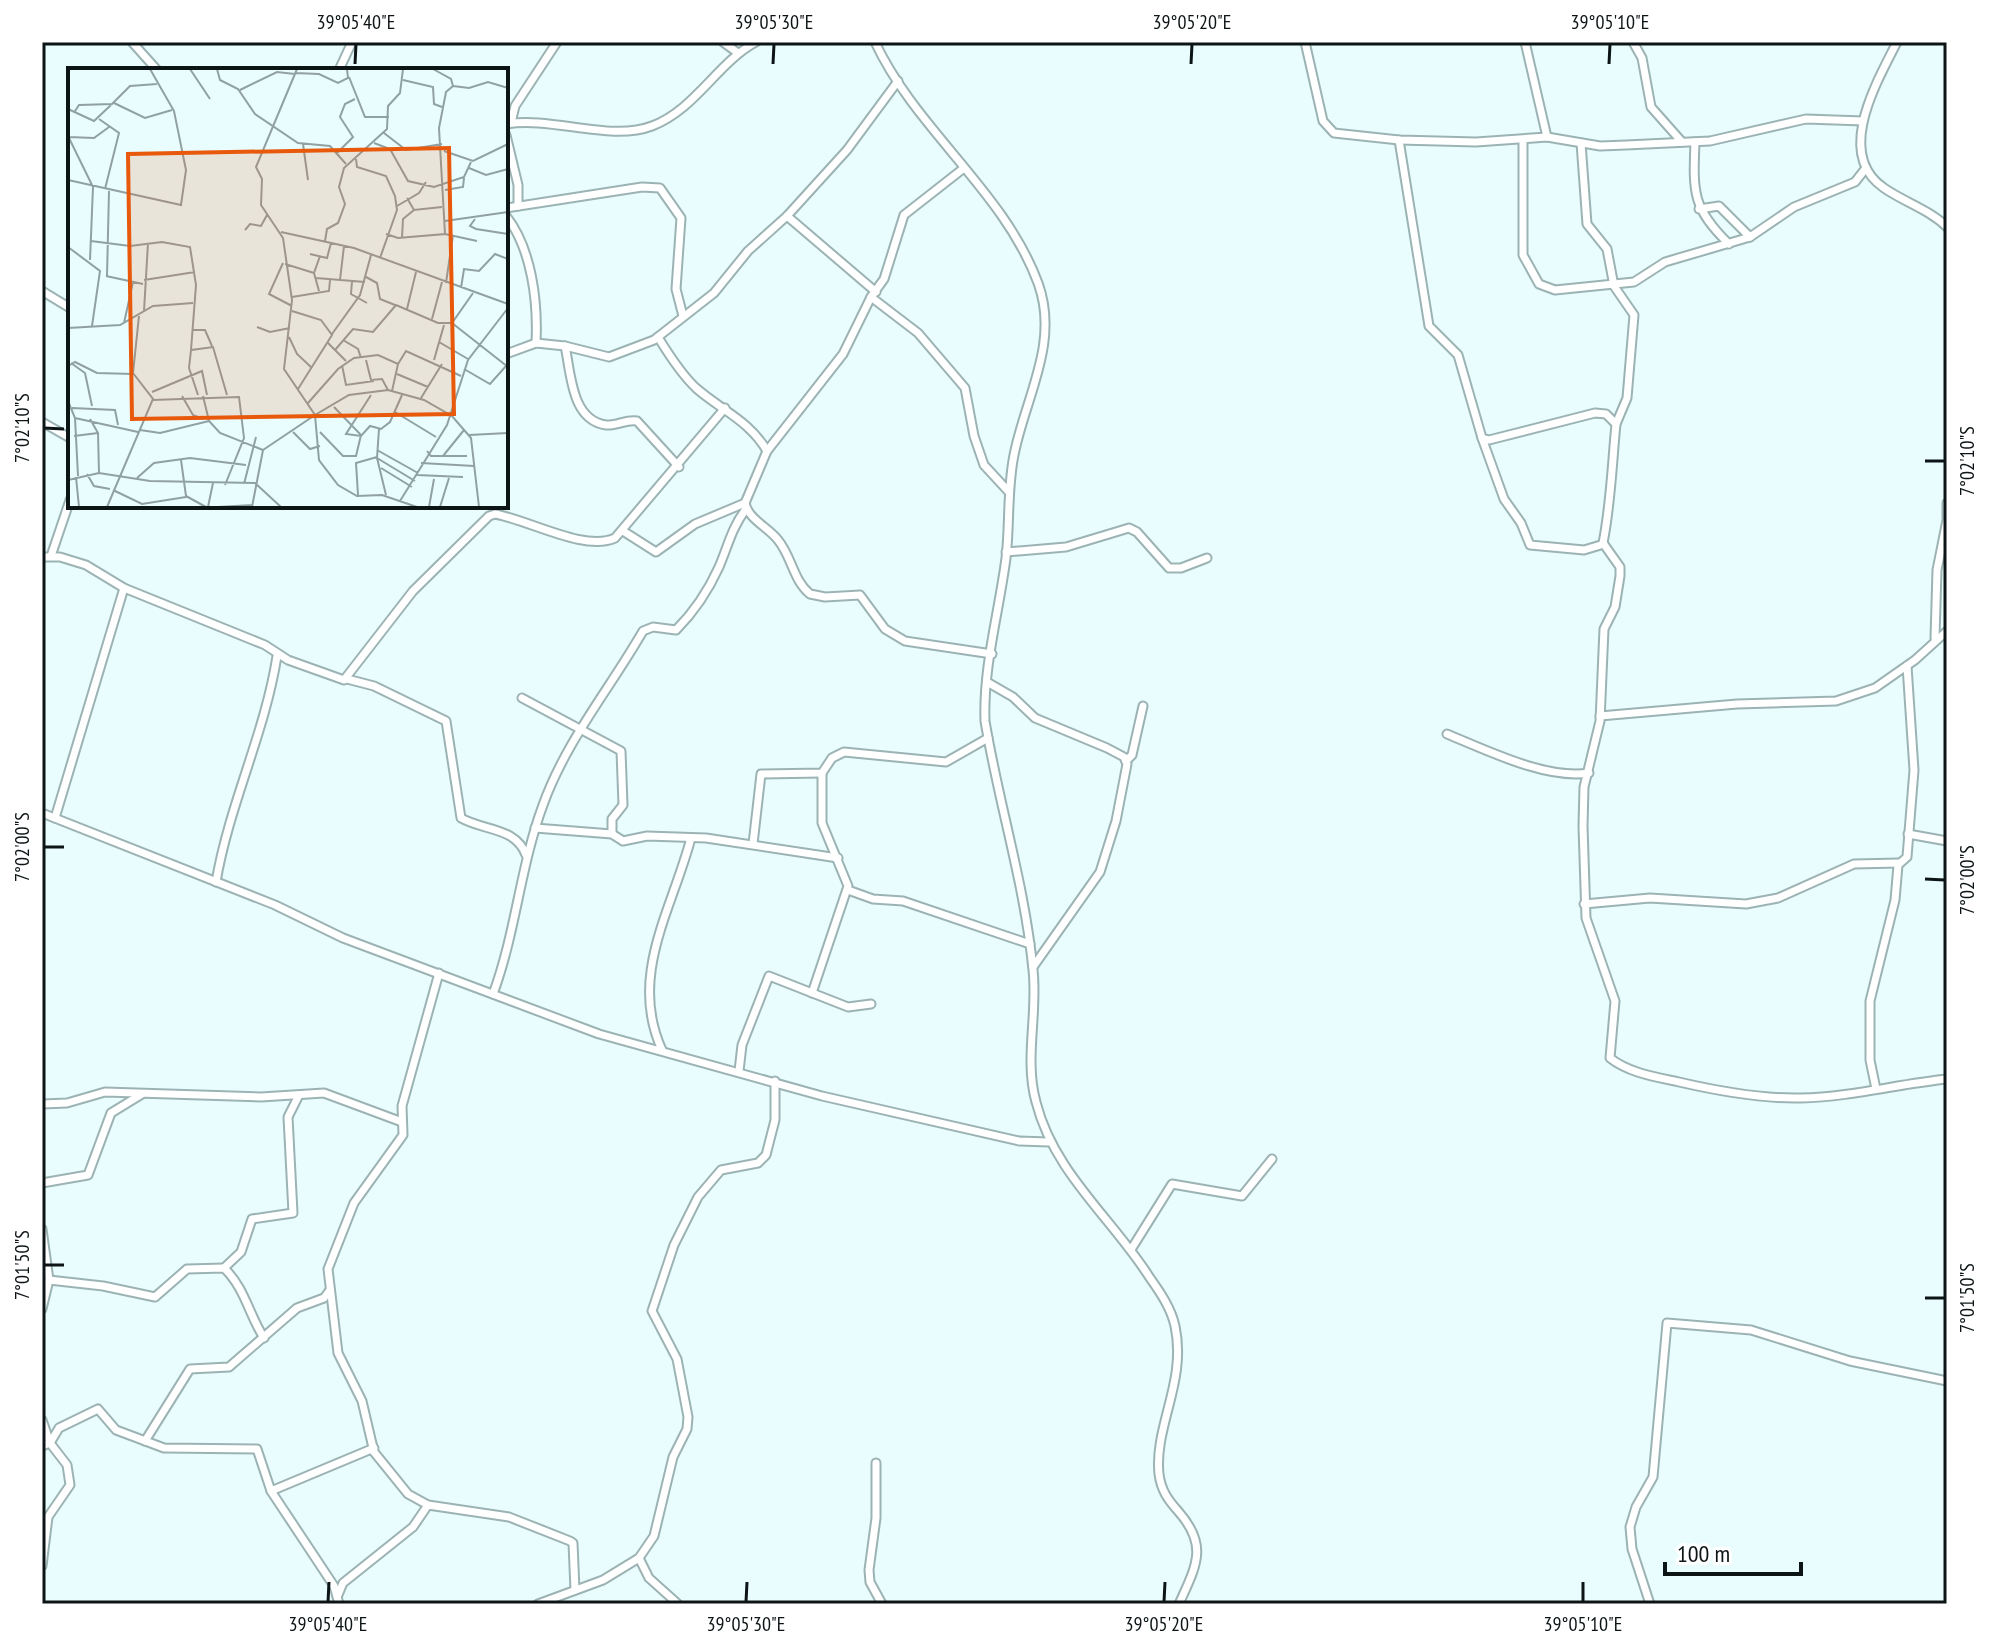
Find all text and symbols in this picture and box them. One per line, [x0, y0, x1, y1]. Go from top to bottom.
text: 39°05'40"E [317, 9, 395, 35]
text: 39°05'30"E [735, 9, 813, 35]
text: 39°05'20"E [1153, 9, 1231, 35]
text: 39°05'10"E [1571, 9, 1649, 35]
inset map [68, 68, 508, 508]
text: 7°02'10"S [9, 393, 35, 463]
text: 7°02'10"S [1954, 426, 1980, 496]
text: 7°02'00"S [9, 812, 35, 882]
text: 7°02'00"S [1954, 845, 1980, 915]
text: 7°01'50"S [9, 1230, 35, 1300]
text: 7°01'50"S [1954, 1263, 1980, 1333]
scale bar [1665, 1526, 1801, 1576]
text: 100 m [1677, 1538, 1730, 1569]
text: 39°05'40"E [289, 1611, 367, 1637]
text: 39°05'30"E [707, 1611, 785, 1637]
text: 39°05'20"E [1125, 1611, 1203, 1637]
text: 39°05'10"E [1544, 1611, 1622, 1637]

